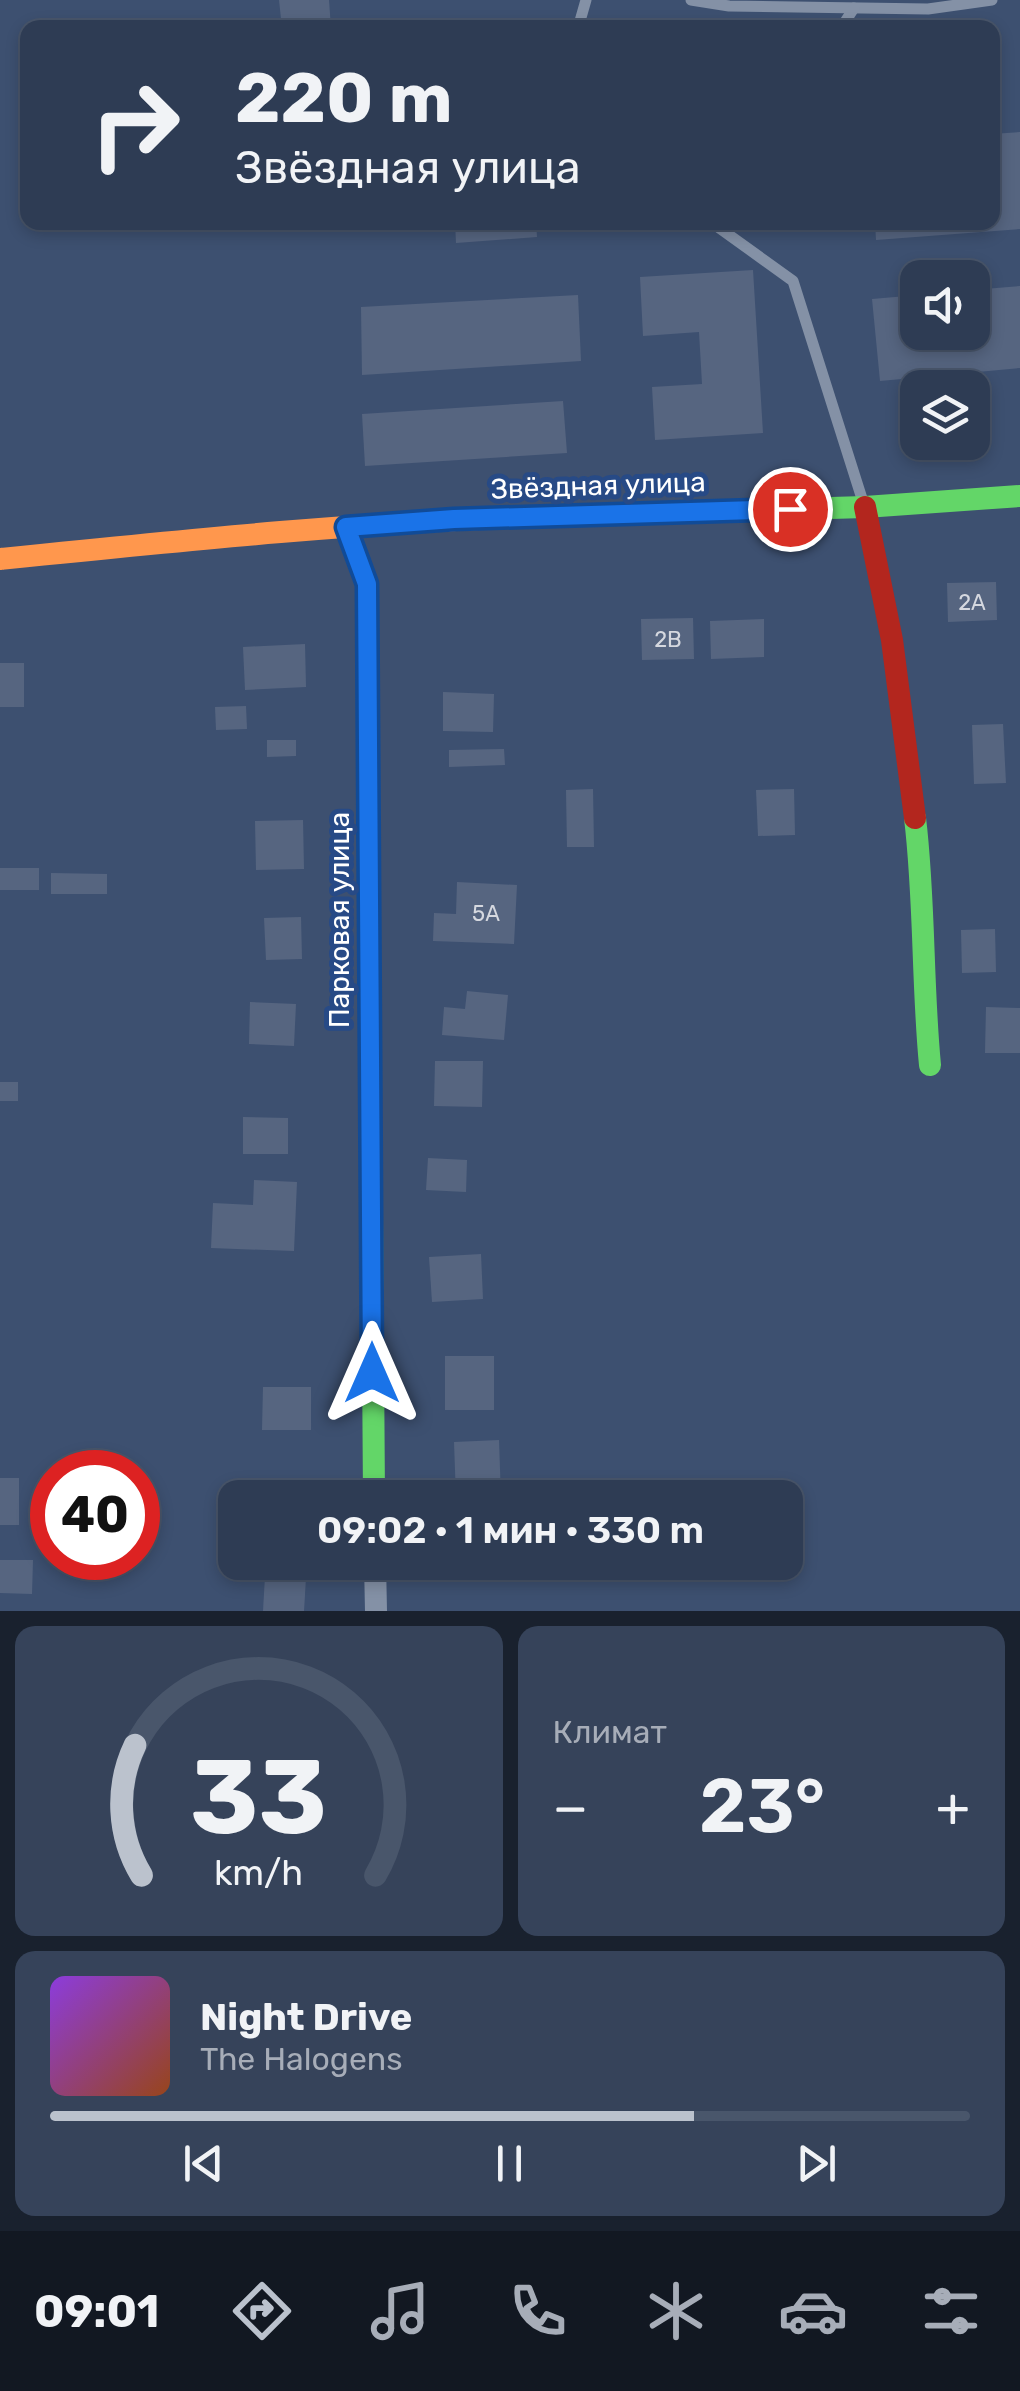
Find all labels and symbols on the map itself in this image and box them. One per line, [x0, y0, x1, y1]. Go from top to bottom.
street label: Звёздная улица [490, 465, 706, 506]
pin [748, 467, 833, 552]
house number: 2А [958, 589, 986, 616]
house number: 2В [654, 626, 682, 653]
street label: Парковая улица [323, 812, 356, 1028]
house number: 5А [472, 900, 500, 927]
position arrow [320, 1321, 424, 1425]
speed limit sign: 40 [30, 1450, 160, 1580]

